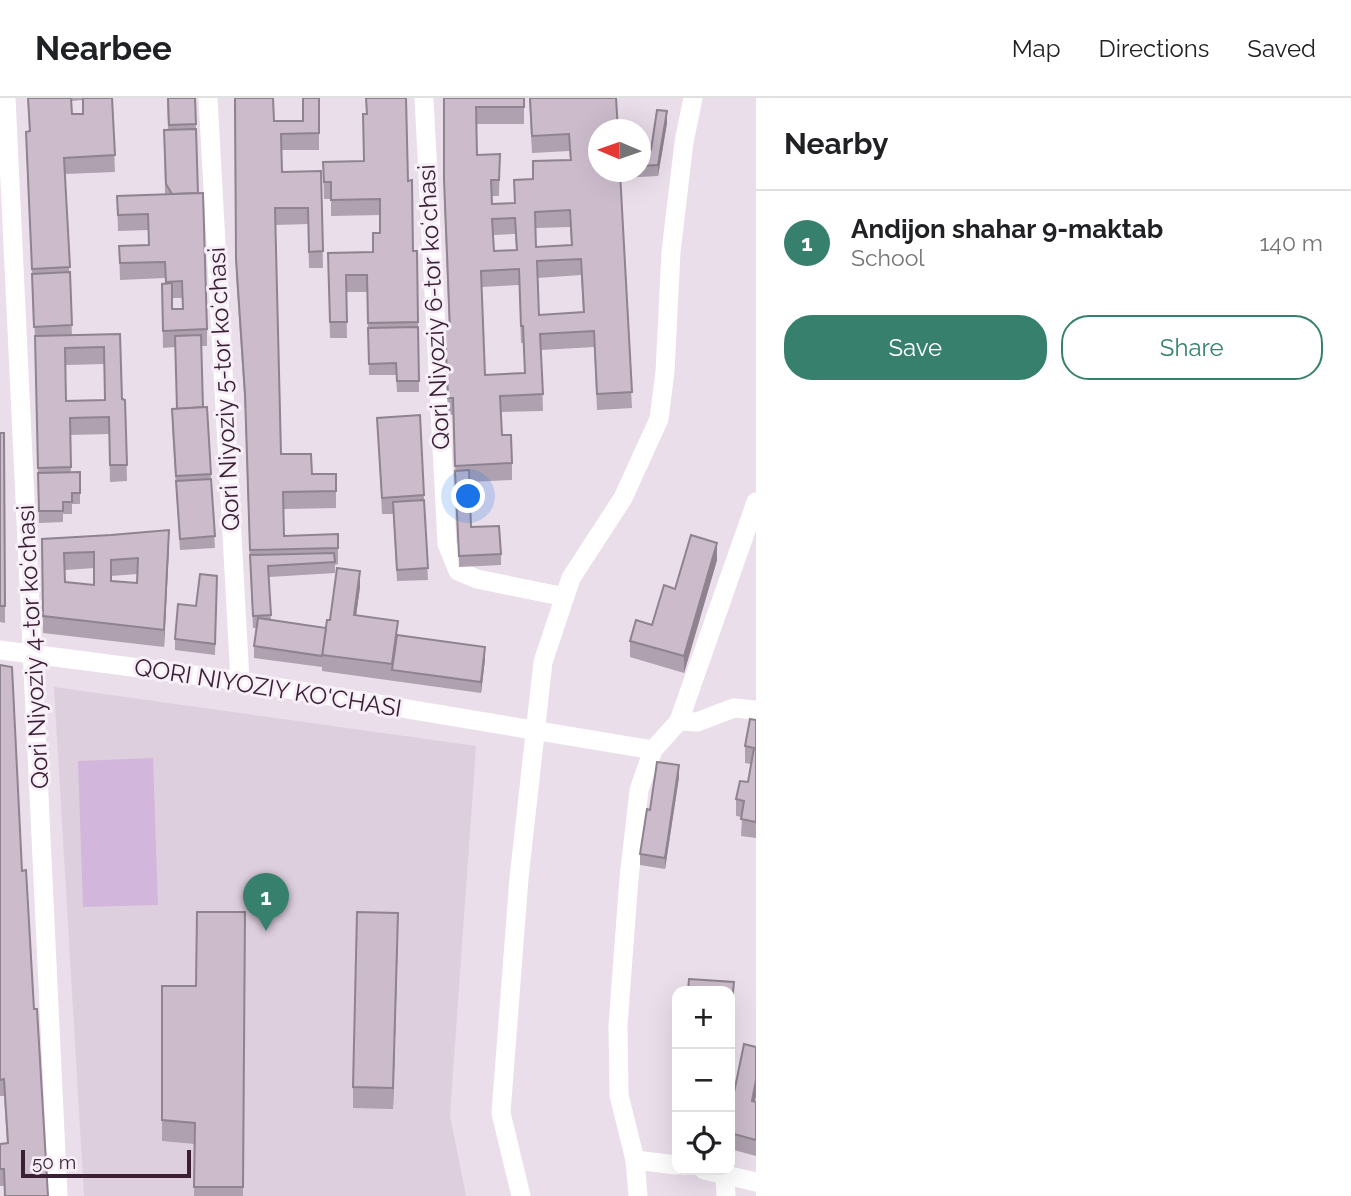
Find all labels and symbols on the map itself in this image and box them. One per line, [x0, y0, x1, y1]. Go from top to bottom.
north arrow [588, 119, 651, 182]
street label: Qori Niyoziy 6-tor koʻchasi [412, 164, 455, 450]
street label: Qori Niyoziy 5-tor koʻchasi [202, 246, 245, 532]
your location [451, 479, 485, 513]
street label: Qori Niyoziy 4-tor koʻchasi [11, 504, 54, 790]
street label: QORI NIYOZIY KO'CHASI [132, 652, 404, 723]
pin: 1 [243, 873, 289, 931]
scale bar [21, 1147, 191, 1179]

